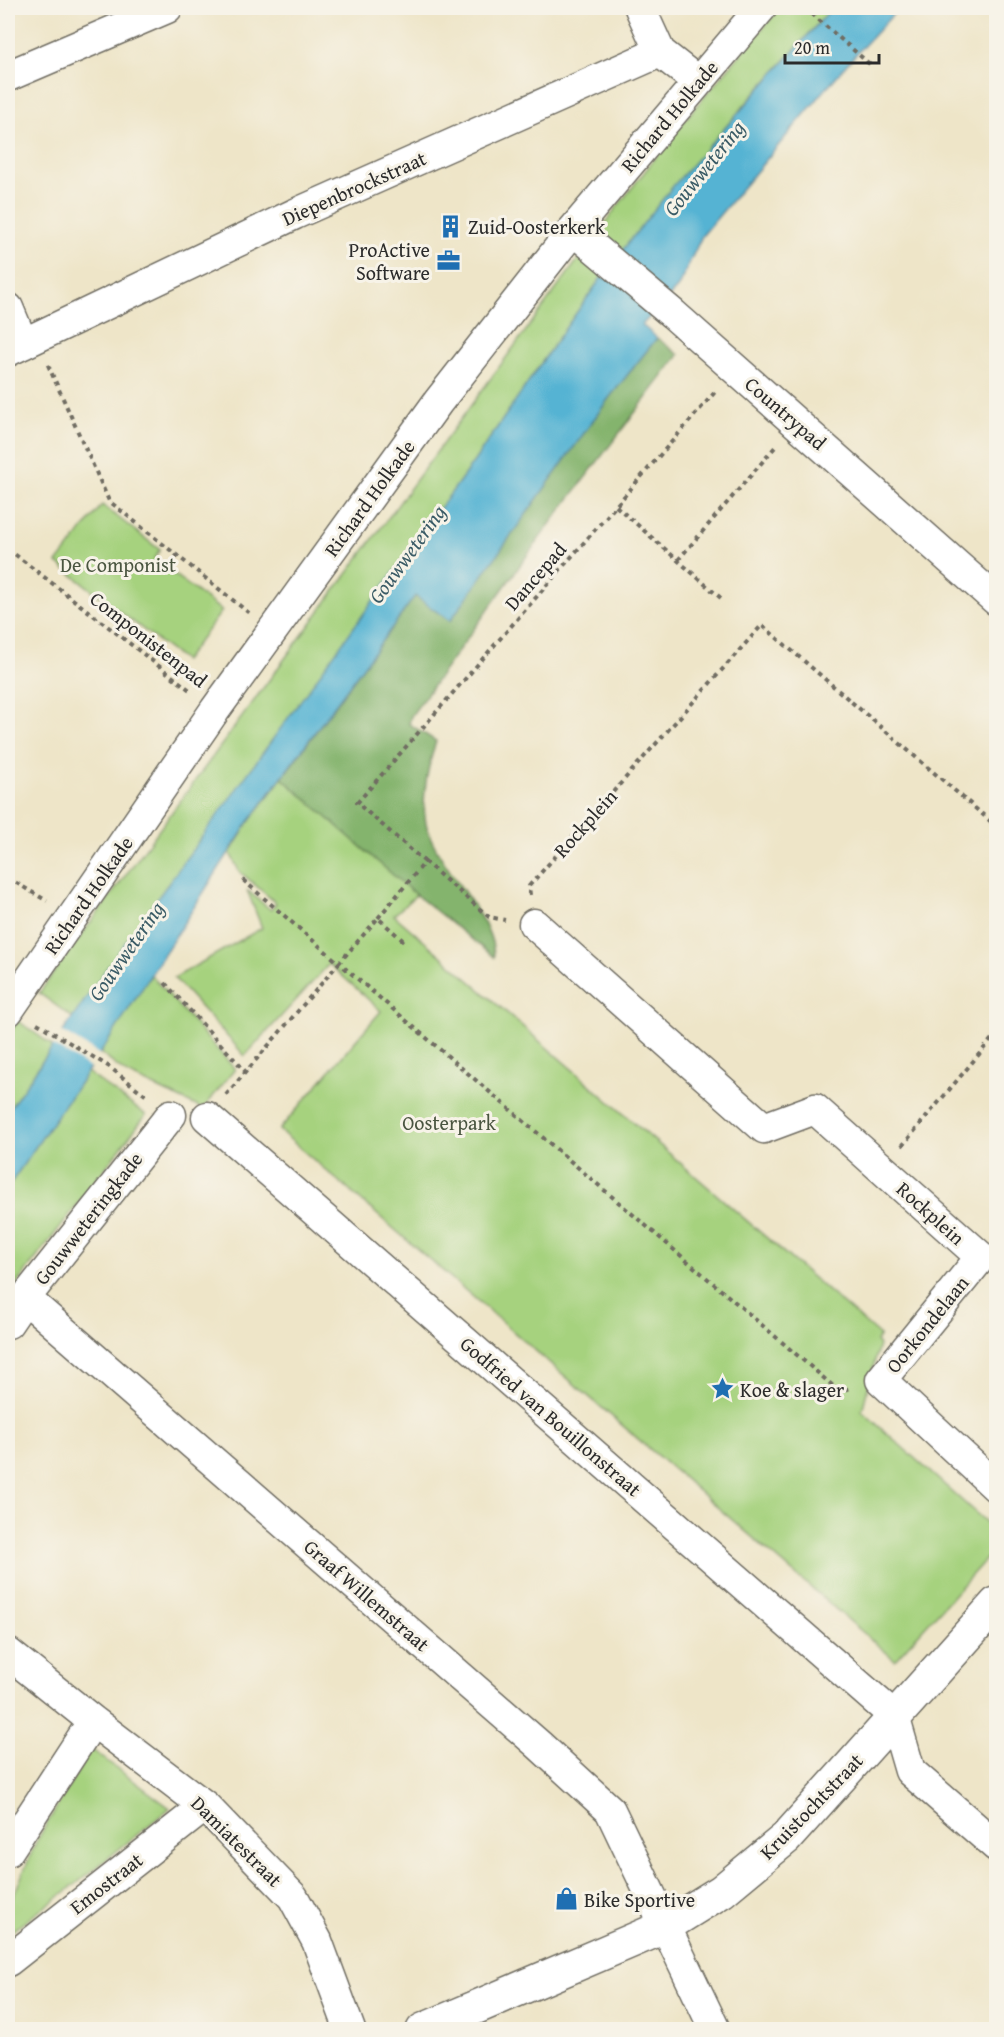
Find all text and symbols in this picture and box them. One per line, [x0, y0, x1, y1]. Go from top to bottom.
scale bar [785, 27, 880, 65]
text: 20 m [794, 34, 830, 61]
street label: Richard Holkade [613, 54, 725, 178]
water label: Gouwwetering [656, 113, 753, 222]
street label: Diepenbrockstraat [277, 143, 431, 233]
place label: Zuid-Oosterkerk [468, 212, 606, 241]
building icon: Zuid-Oosterkerk [437, 213, 463, 239]
place label: ProActive Software [349, 235, 430, 287]
office icon: ProActive Software [435, 247, 461, 273]
street label: Countrypad [739, 369, 833, 457]
street label: Richard Holkade [317, 434, 421, 562]
water label: Gouwwetering [361, 498, 454, 610]
street label: Dancepad [497, 535, 573, 616]
park label: De Componist [60, 550, 176, 579]
street label: Componistenpad [84, 584, 214, 694]
street label: Rockplein [546, 782, 624, 864]
street label: Richard Holkade [36, 830, 140, 960]
water label: Gouwwetering [80, 895, 172, 1007]
park label: Oosterpark [402, 1108, 497, 1137]
street label: Gouwweteringkade [27, 1145, 149, 1291]
street label: Rockplein [890, 1174, 972, 1252]
street label: Oorkondelaan [879, 1269, 975, 1379]
street label: Godfried van Bouillonstraat [454, 1329, 648, 1503]
place label: Koe & slager [740, 1375, 844, 1404]
place icon: Koe & slager [709, 1376, 735, 1402]
street label: Graaf Willemstraat [298, 1532, 436, 1658]
street label: Kruistochtstraat [753, 1746, 869, 1866]
street label: Damiatestraat [185, 1789, 289, 1893]
street label: Emostraat [63, 1845, 149, 1921]
place label: Bike Sportive [584, 1885, 695, 1914]
shop icon: Bike Sportive [553, 1886, 579, 1912]

